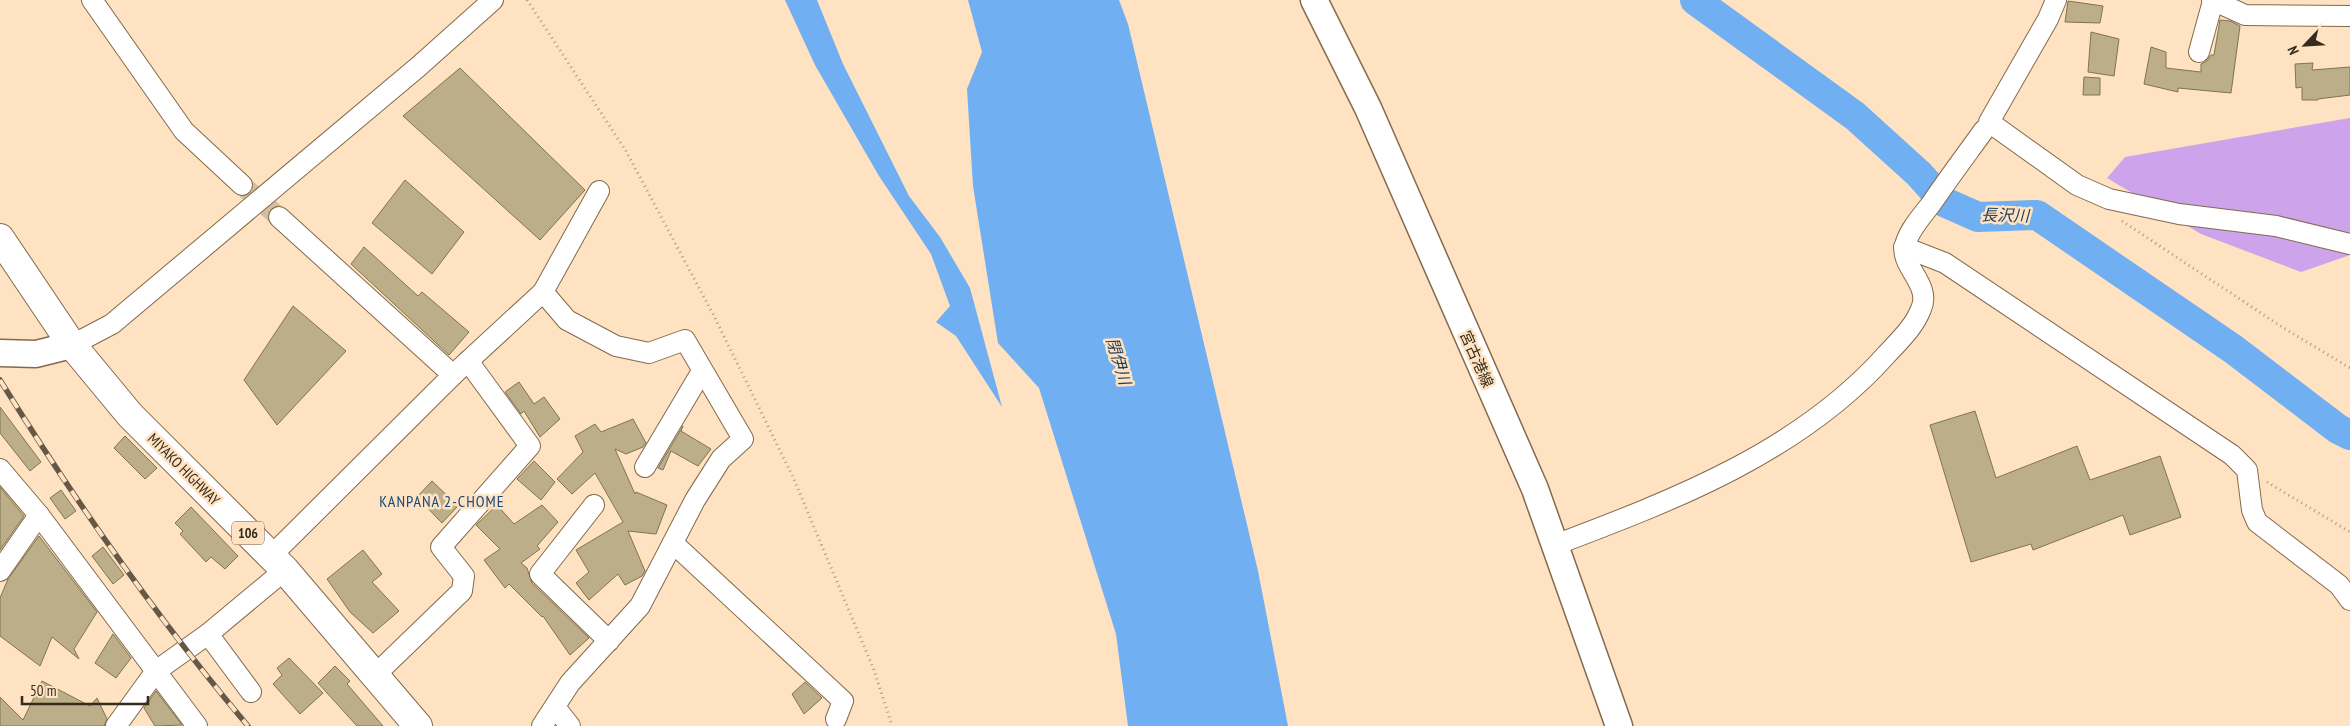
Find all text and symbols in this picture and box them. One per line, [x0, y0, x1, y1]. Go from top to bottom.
north arrow [2280, 20, 2330, 70]
text: N [2283, 43, 2303, 58]
water label: 長沢川 [1981, 205, 2031, 225]
street label: 宮古港線 [1456, 328, 1498, 390]
water label: 閉伊川 [1102, 335, 1136, 389]
street label: MIYAKO HIGHWAY [144, 429, 224, 509]
district label: KANPANA 2-CHOME [379, 491, 505, 511]
road number: 106 [232, 522, 264, 544]
scale bar [22, 674, 149, 706]
text: 50 m [30, 681, 56, 700]

